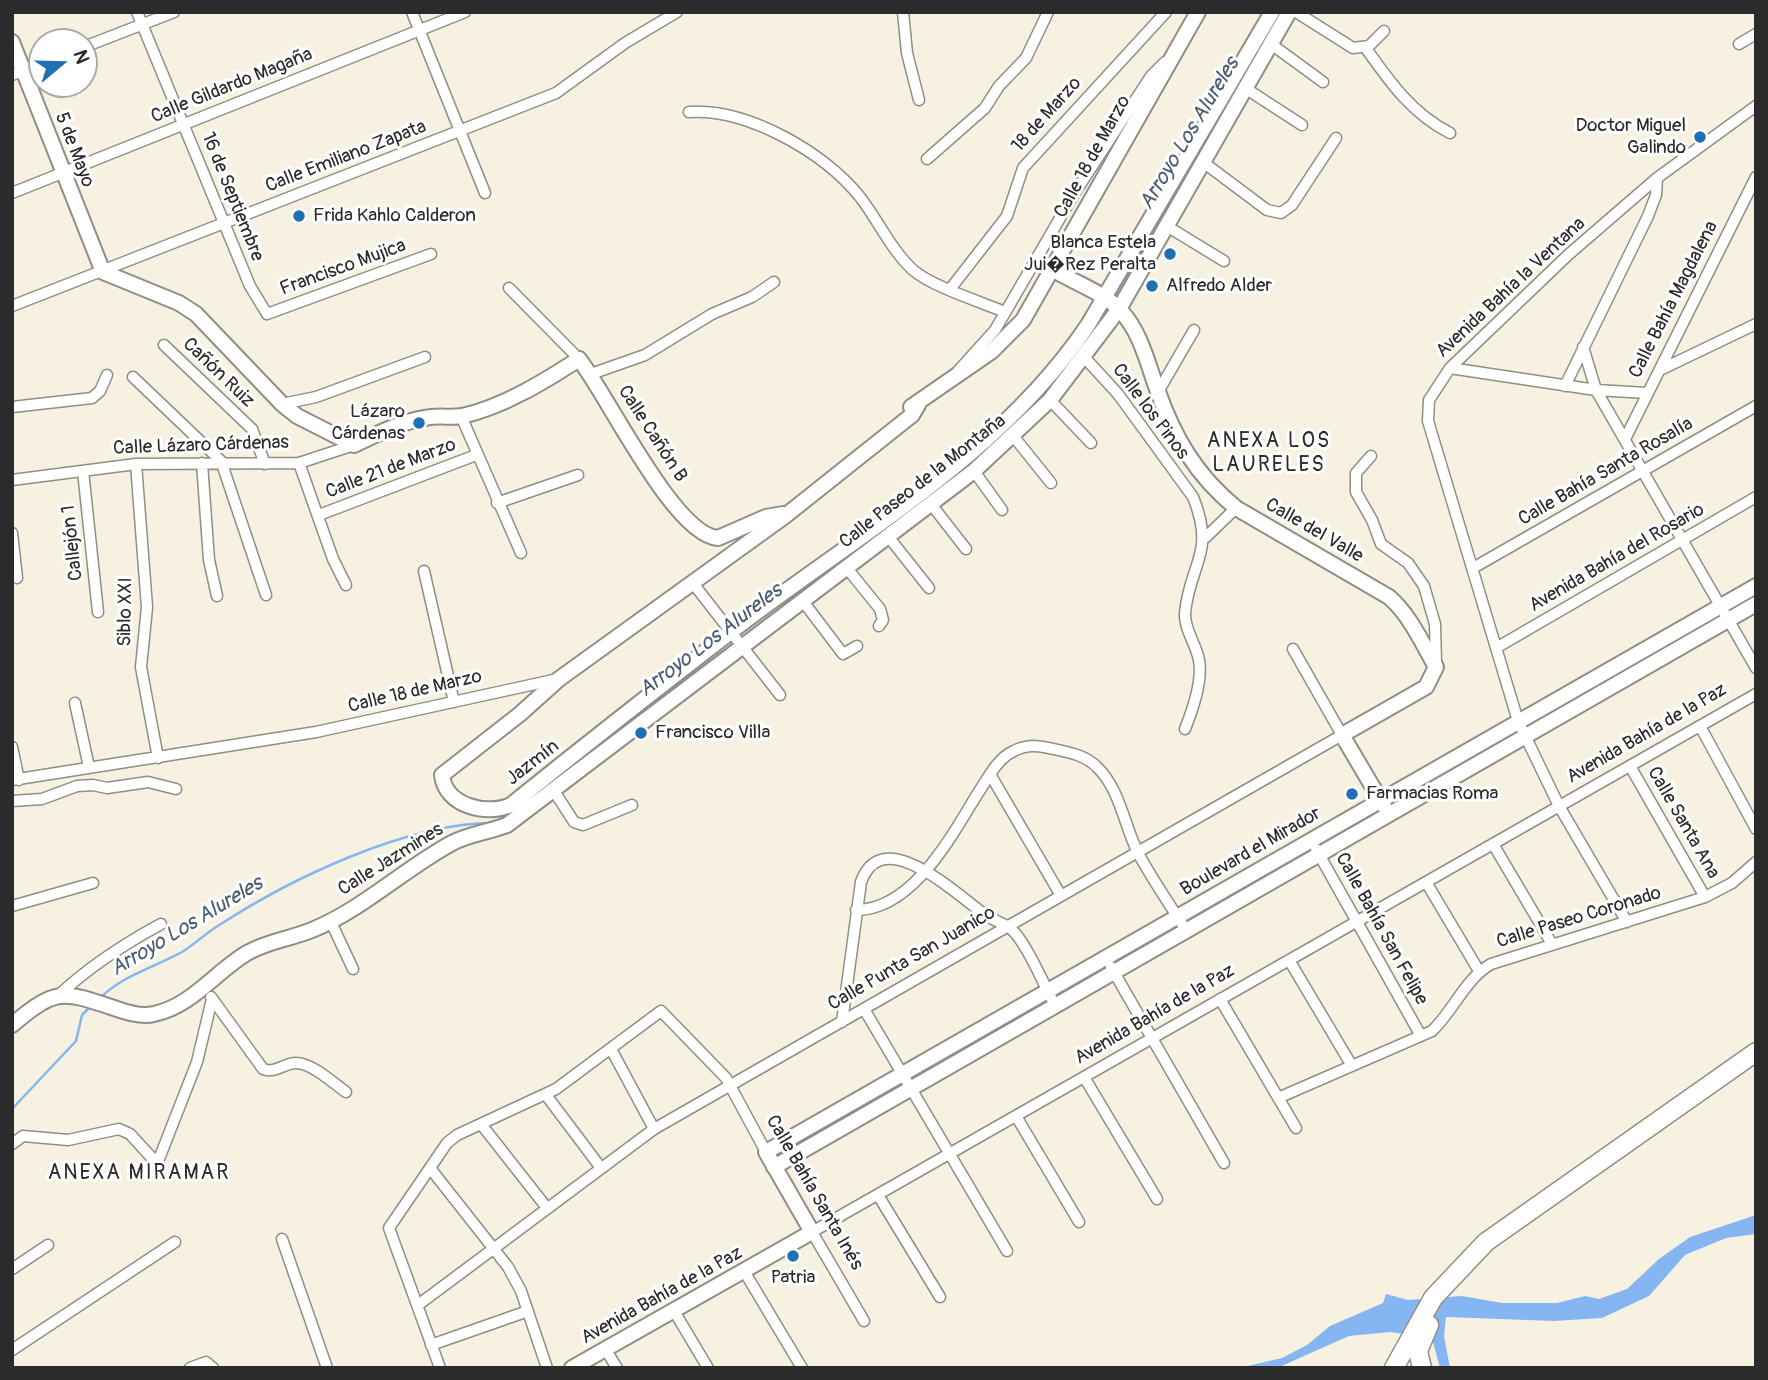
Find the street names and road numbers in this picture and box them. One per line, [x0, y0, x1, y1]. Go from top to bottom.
street label: Calle Gildardo Magaña [148, 43, 316, 129]
street label: 18 de Marzo [1007, 73, 1087, 157]
street label: Calle 18 de Marzo [1050, 92, 1136, 222]
street label: 5 de Mayo [49, 109, 99, 191]
street label: Calle Emiliano Zapata [262, 116, 430, 198]
street label: 16 de Septiembre [196, 129, 268, 265]
street label: Avenida Bahía la Ventana [1432, 213, 1590, 363]
street label: Calle Bahía Magdalena [1625, 218, 1723, 382]
street label: Francisco Mujica [277, 235, 409, 301]
street label: Cañón Ruiz [177, 333, 259, 413]
street label: Calle los Pinos [1107, 360, 1193, 464]
street label: Calle Cañón B [612, 381, 692, 487]
street label: Calle Paseo de la Montaña [835, 410, 1011, 554]
street label: Calle Bahía Santa Rosalía [1515, 413, 1697, 531]
street label: Calle Lázaro Cárdenas [113, 432, 289, 460]
street label: Calle 21 de Marzo [323, 434, 459, 504]
street label: Calle del Valle [1261, 494, 1367, 568]
street label: Avenida Bahía del Rosario [1525, 499, 1709, 617]
street label: Callejón 1 [58, 504, 88, 582]
street label: Siblo XXI [114, 577, 138, 647]
street label: Calle 18 de Marzo [346, 666, 484, 718]
street label: Avenida Bahía de la Paz [1563, 679, 1731, 789]
street label: Jazmín [502, 735, 564, 791]
street label: Calle Santa Ana [1642, 763, 1724, 883]
street label: Boulevard el Mirador [1177, 803, 1325, 901]
street label: Calle Jazmines [334, 819, 448, 901]
street label: Calle Bahía San Felipe [1330, 849, 1432, 1009]
street label: Calle Paseo Coronado [1494, 882, 1664, 954]
street label: Calle Punta San Juanico [824, 902, 1000, 1016]
street label: Avenida Bahía de la Paz [1071, 960, 1239, 1070]
street label: Calle Bahía Santa Inés [760, 1111, 868, 1275]
street label: Avenida Bahía de la Paz [577, 1242, 747, 1350]

